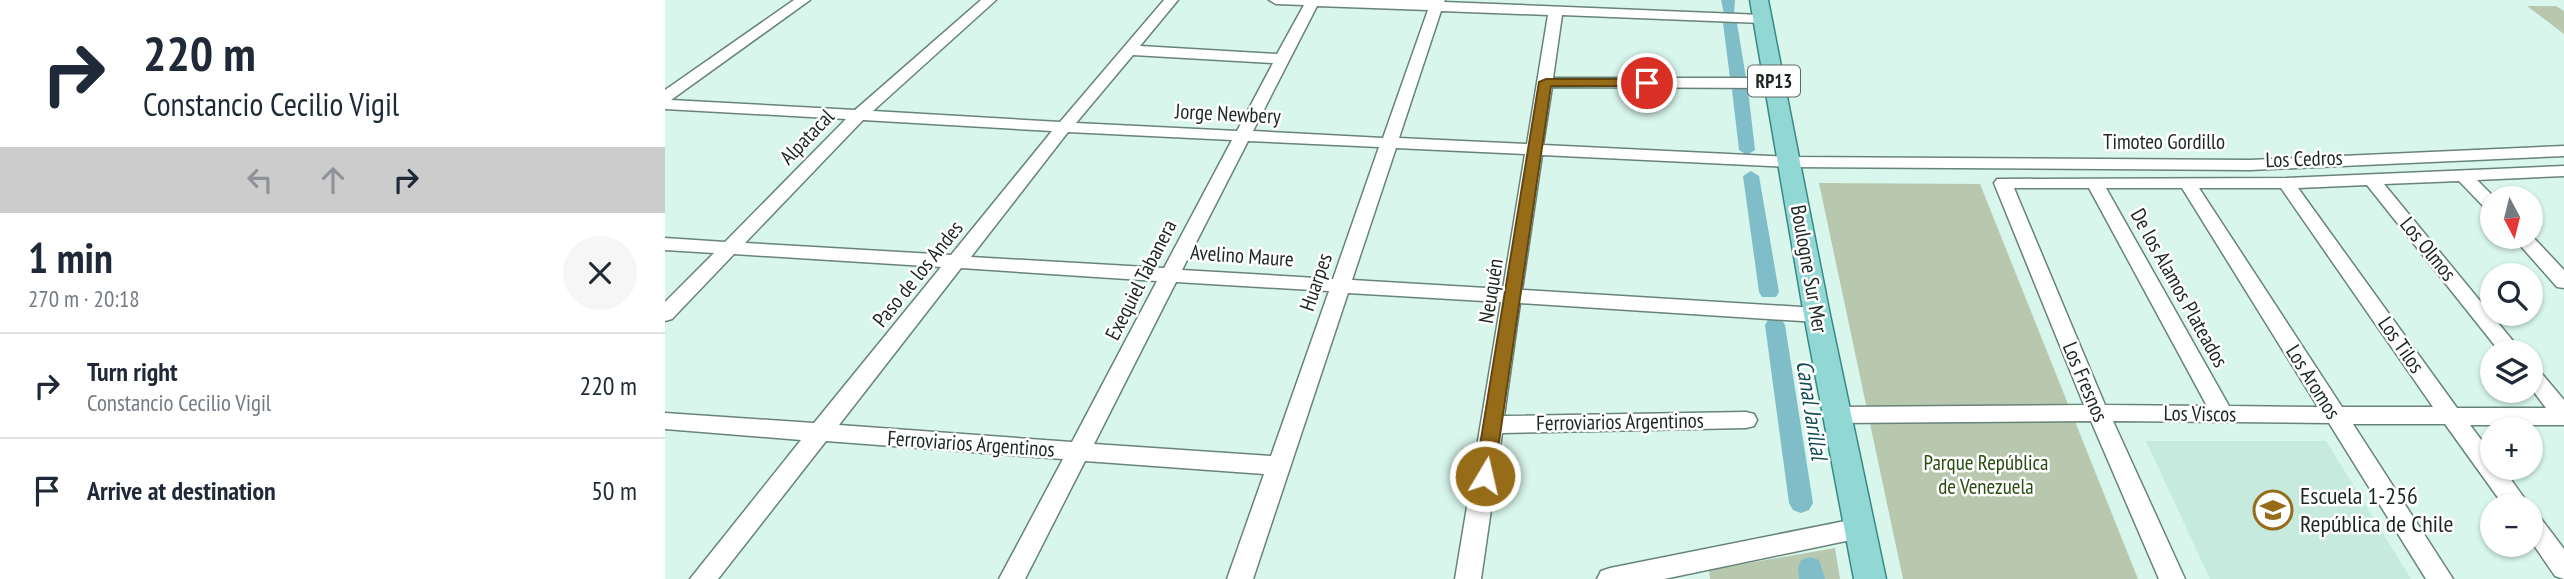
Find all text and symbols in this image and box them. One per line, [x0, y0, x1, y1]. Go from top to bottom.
text: 220 m [143, 21, 256, 85]
icon: right [28, 28, 119, 119]
pin [1617, 53, 1677, 113]
icon: arrive [1628, 64, 1666, 102]
road number: RP13 [1748, 66, 1800, 96]
text: Constancio Cecilio Vigil [143, 83, 399, 125]
street label: Jorge Newbery [1174, 97, 1282, 130]
street label: Alpatacal [774, 103, 840, 170]
street label: Timoteo Gordillo [2103, 128, 2225, 155]
street label: Los Cedros [2265, 144, 2343, 173]
icon: left [241, 161, 279, 199]
icon: ahead [314, 161, 352, 199]
icon: right [387, 161, 425, 199]
north arrow [2480, 186, 2543, 248]
map controls [2480, 186, 2543, 557]
street label: Boulogne Sur Mer [1785, 203, 1834, 335]
street label: De los Alamos Plateados [2125, 204, 2234, 372]
street label: Los Olmos [2394, 211, 2462, 286]
street label: Paso de los Andes [866, 215, 969, 332]
street label: Exequiel Tabanera [1099, 215, 1182, 345]
text: 1 min [28, 230, 113, 285]
button: close [563, 236, 637, 310]
street label: Avelino Maure [1189, 238, 1295, 273]
street label: Huarpes [1293, 249, 1338, 314]
street label: Neuquén [1472, 257, 1509, 325]
button: search [2480, 263, 2543, 326]
text: 270 m · 20:18 [28, 284, 140, 313]
street label: Los Tilos [2372, 311, 2430, 378]
street label: Los Fresnos [2057, 338, 2114, 426]
street label: Los Aromos [2280, 340, 2347, 424]
button: layers [2480, 340, 2543, 403]
text: Turn right [87, 355, 178, 388]
water label: Canal Jarillal [1790, 358, 1835, 464]
icon: right [28, 367, 66, 405]
text: 220 m [579, 369, 637, 402]
text: Constancio Cecilio Vigil [87, 388, 271, 417]
street label: Los Viscos [2163, 399, 2237, 428]
street label: Ferroviarios Argentinos [1536, 407, 1704, 436]
button: + [2480, 417, 2543, 480]
street label: Ferroviarios Argentinos [887, 424, 1056, 463]
position arrow [1448, 439, 1522, 513]
park label: Parque República de Venezuela [1924, 449, 2049, 500]
icon: arrive [28, 472, 66, 510]
text: Arrive at destination [87, 474, 276, 507]
text: 50 m [591, 474, 637, 507]
place label: Escuela 1-256 República de Chile [2300, 480, 2453, 539]
school or university icon: Escuela 1-256 República de Chile [2252, 489, 2294, 531]
button: − [2480, 494, 2543, 557]

